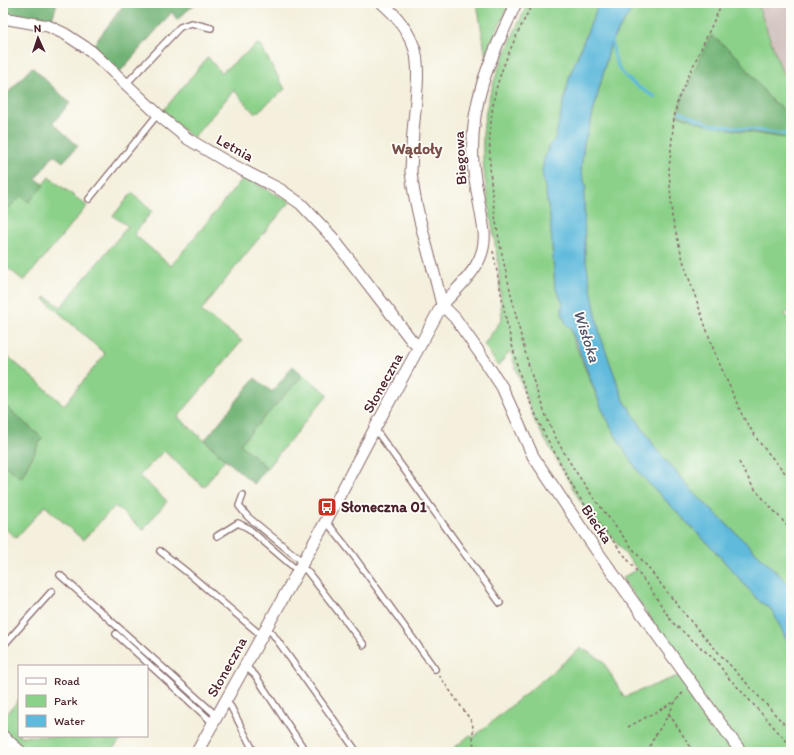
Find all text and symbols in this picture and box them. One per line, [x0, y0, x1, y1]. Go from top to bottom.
north arrow [18, 18, 58, 58]
text: N [33, 22, 42, 35]
street label: Letnia [213, 130, 257, 166]
street label: Biegowa [450, 130, 470, 185]
district label: Wądoły [392, 139, 443, 159]
water label: Wisłoka [570, 307, 605, 365]
street label: Słoneczna [359, 350, 407, 416]
bus stop icon: Słoneczna 01 [316, 496, 338, 518]
place label: Słoneczna 01 [341, 498, 427, 516]
street label: Biecka [577, 501, 617, 547]
street label: Słoneczna [203, 634, 251, 700]
legend [18, 665, 148, 737]
text: Road [54, 674, 80, 688]
text: Park [54, 694, 78, 708]
text: Water [54, 714, 85, 728]

